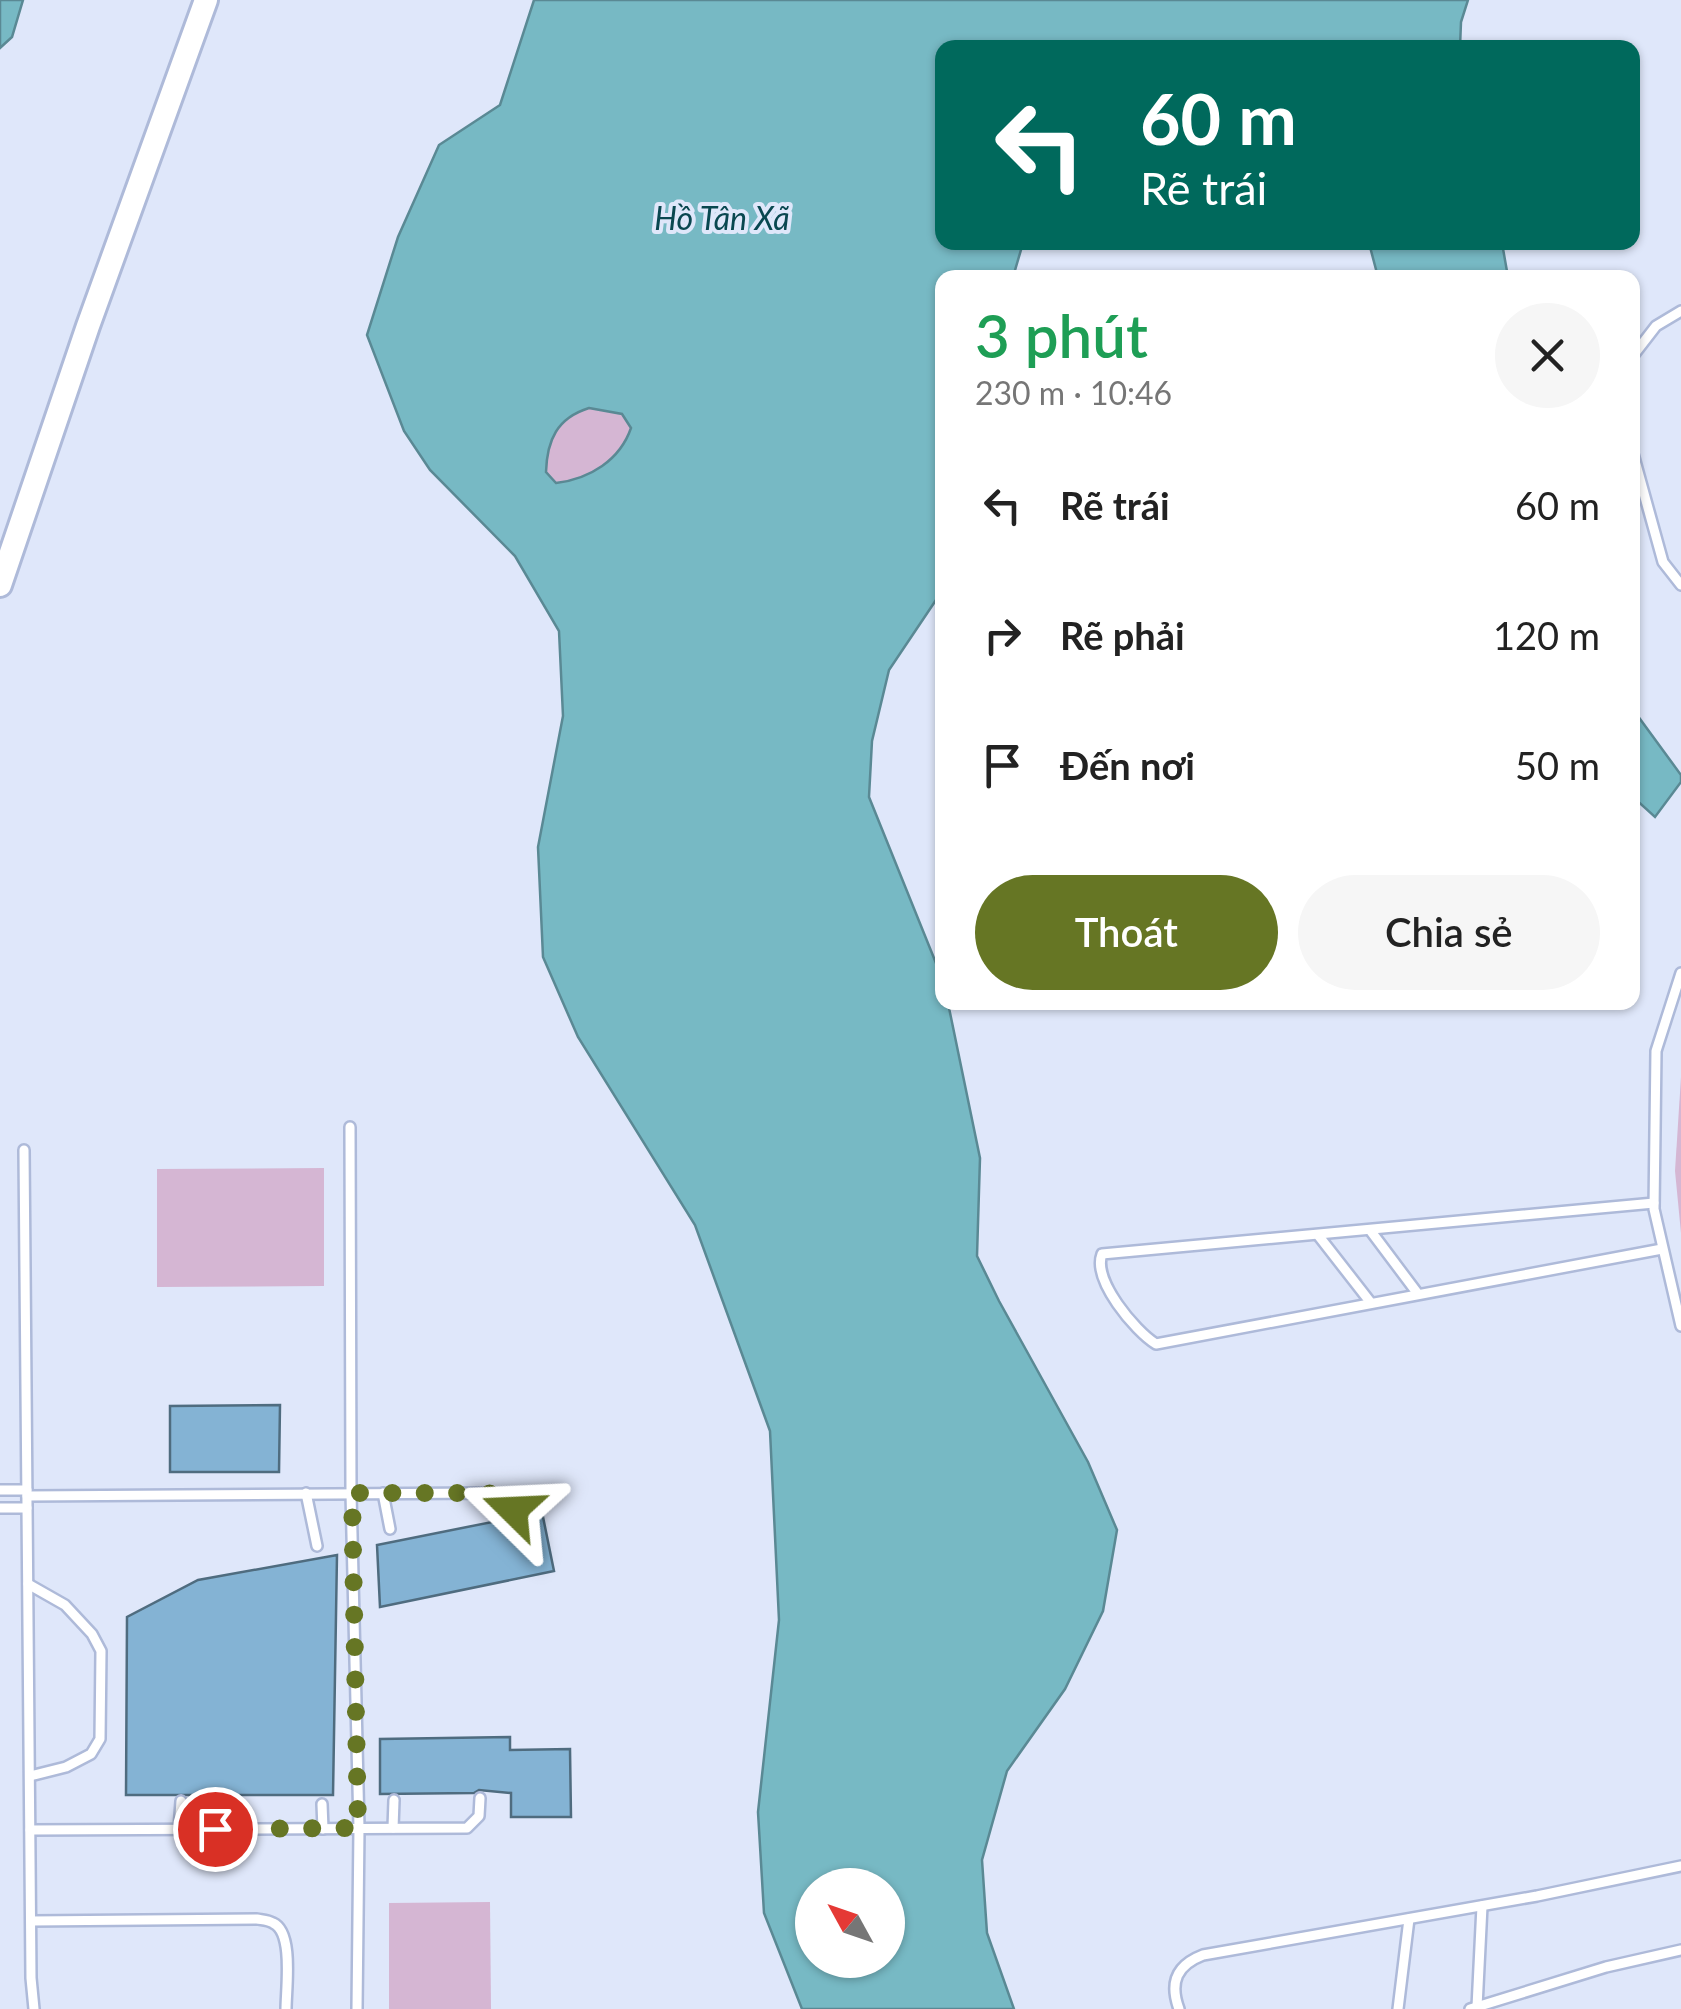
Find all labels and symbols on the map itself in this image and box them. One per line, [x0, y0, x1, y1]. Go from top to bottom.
water label: Hồ Tân Xã [654, 198, 790, 237]
position arrow [461, 1458, 565, 1562]
pin [173, 1787, 258, 1872]
north arrow [795, 1868, 905, 1978]

